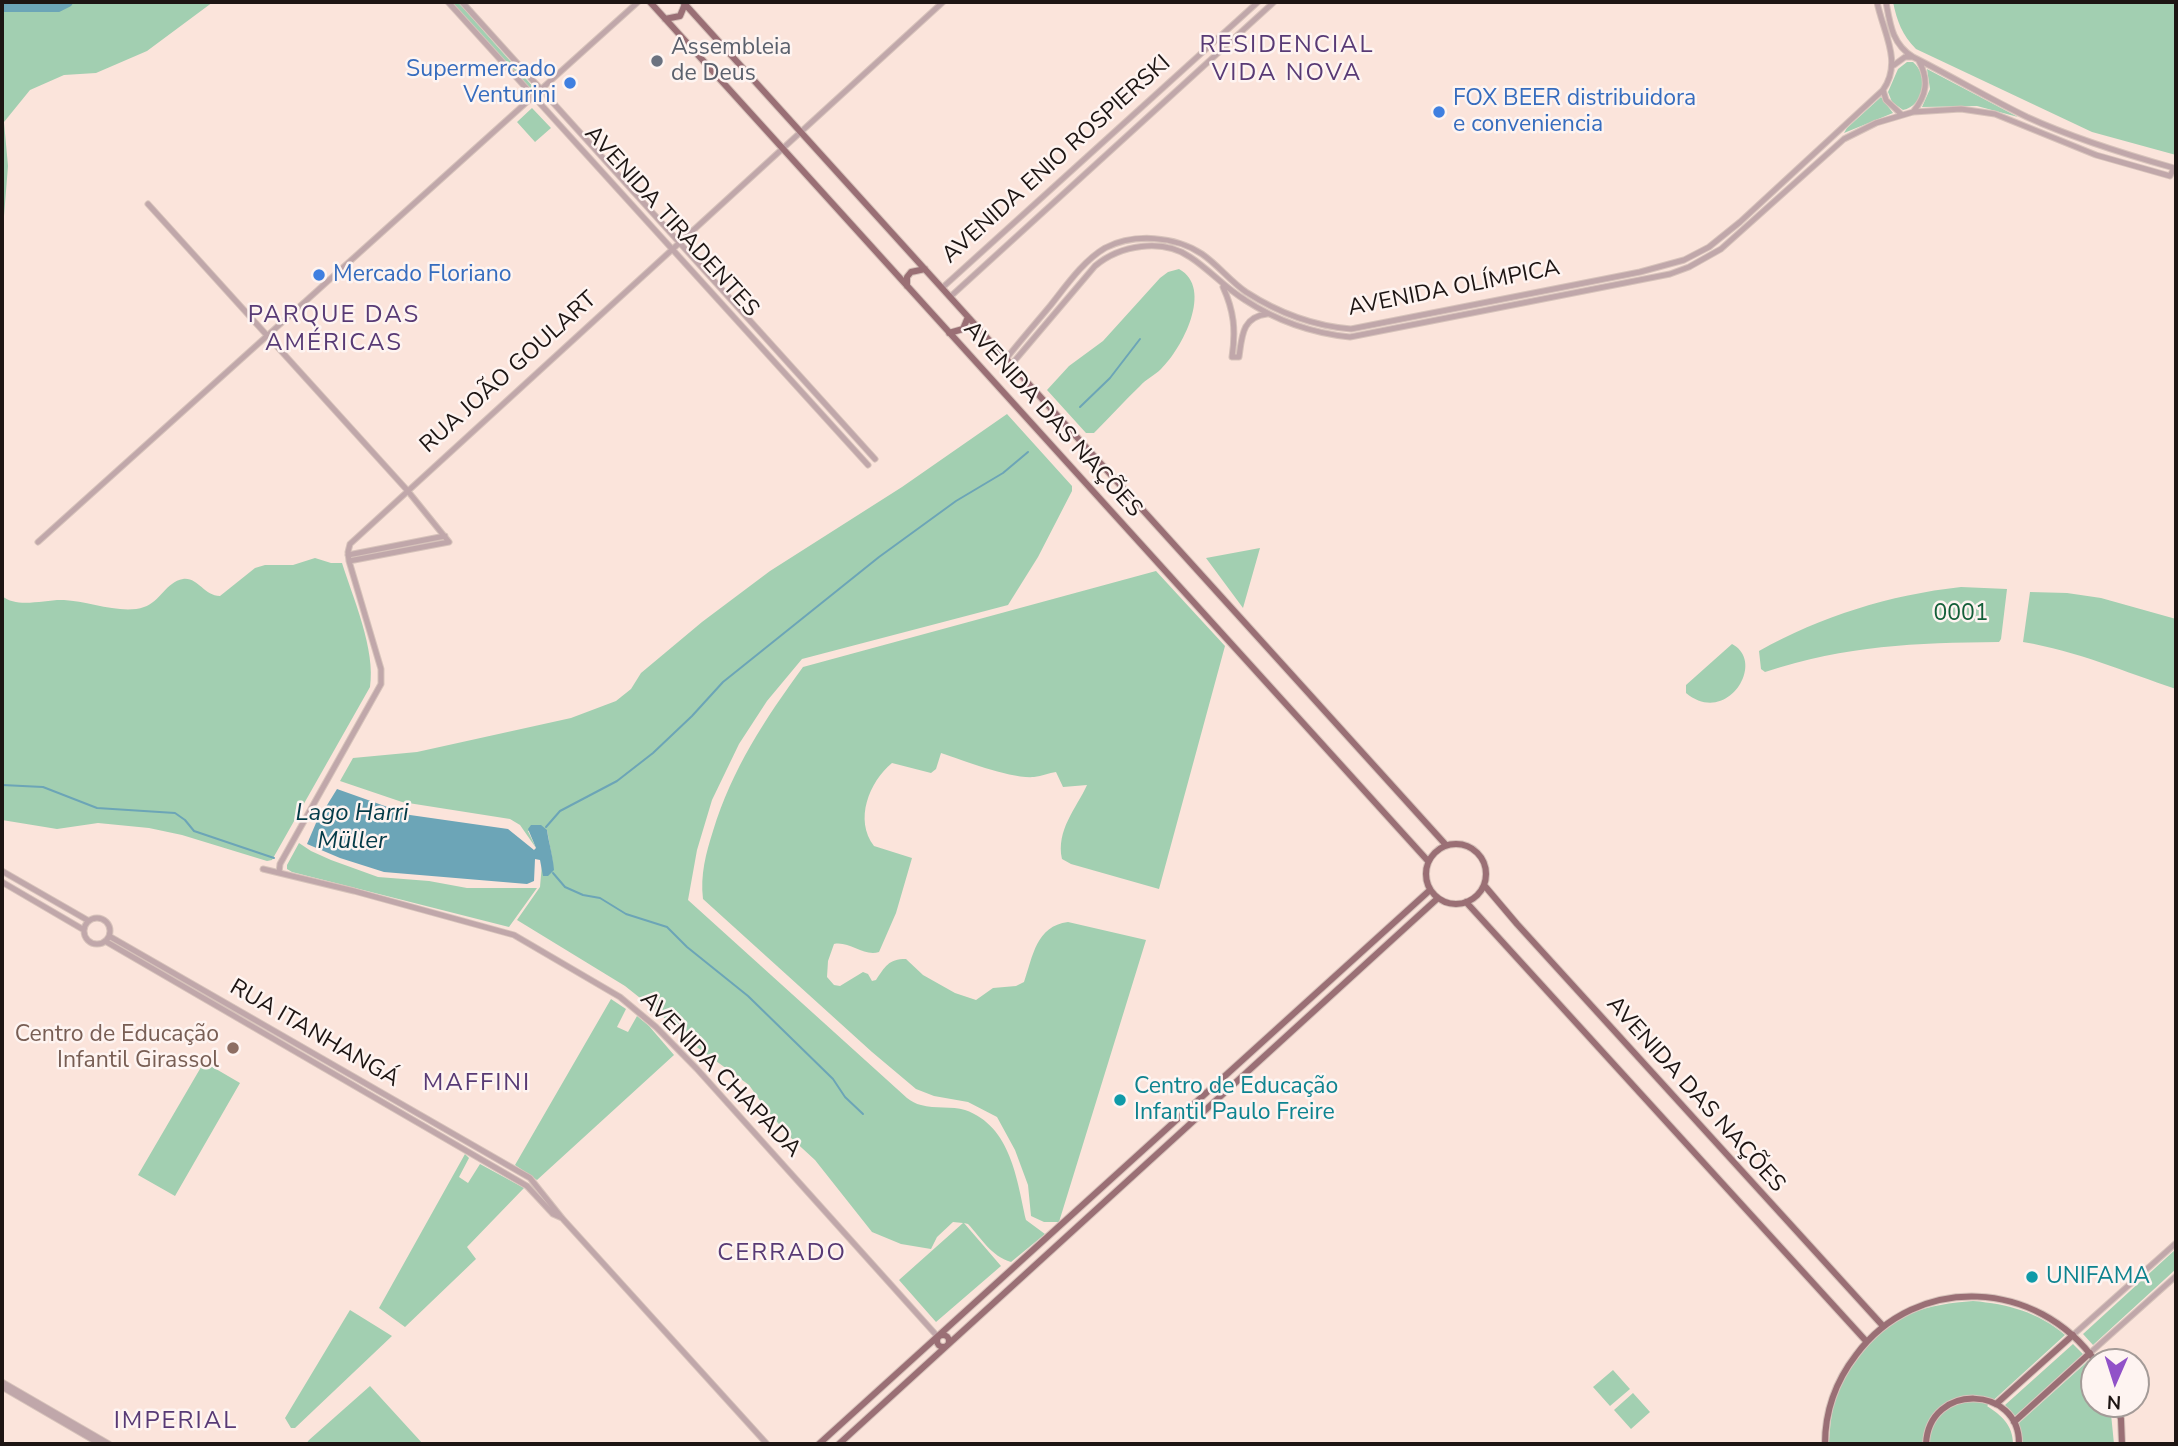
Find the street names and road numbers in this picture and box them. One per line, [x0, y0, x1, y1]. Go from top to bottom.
street label: AVENIDA ENIO ROSPIERSKI [937, 50, 1177, 270]
street label: AVENIDA TIRADENTES [578, 121, 764, 323]
street label: AVENIDA OLÍMPICA [1346, 255, 1562, 323]
street label: RUA JOÃO GOULART [415, 286, 603, 460]
street label: AVENIDA DAS NAÇÕES [957, 316, 1147, 524]
street label: RUA ITANHANGÁ [224, 974, 404, 1094]
street label: AVENIDA CHAPADA [634, 986, 806, 1164]
street label: AVENIDA DAS NAÇÕES [1600, 991, 1790, 1199]

